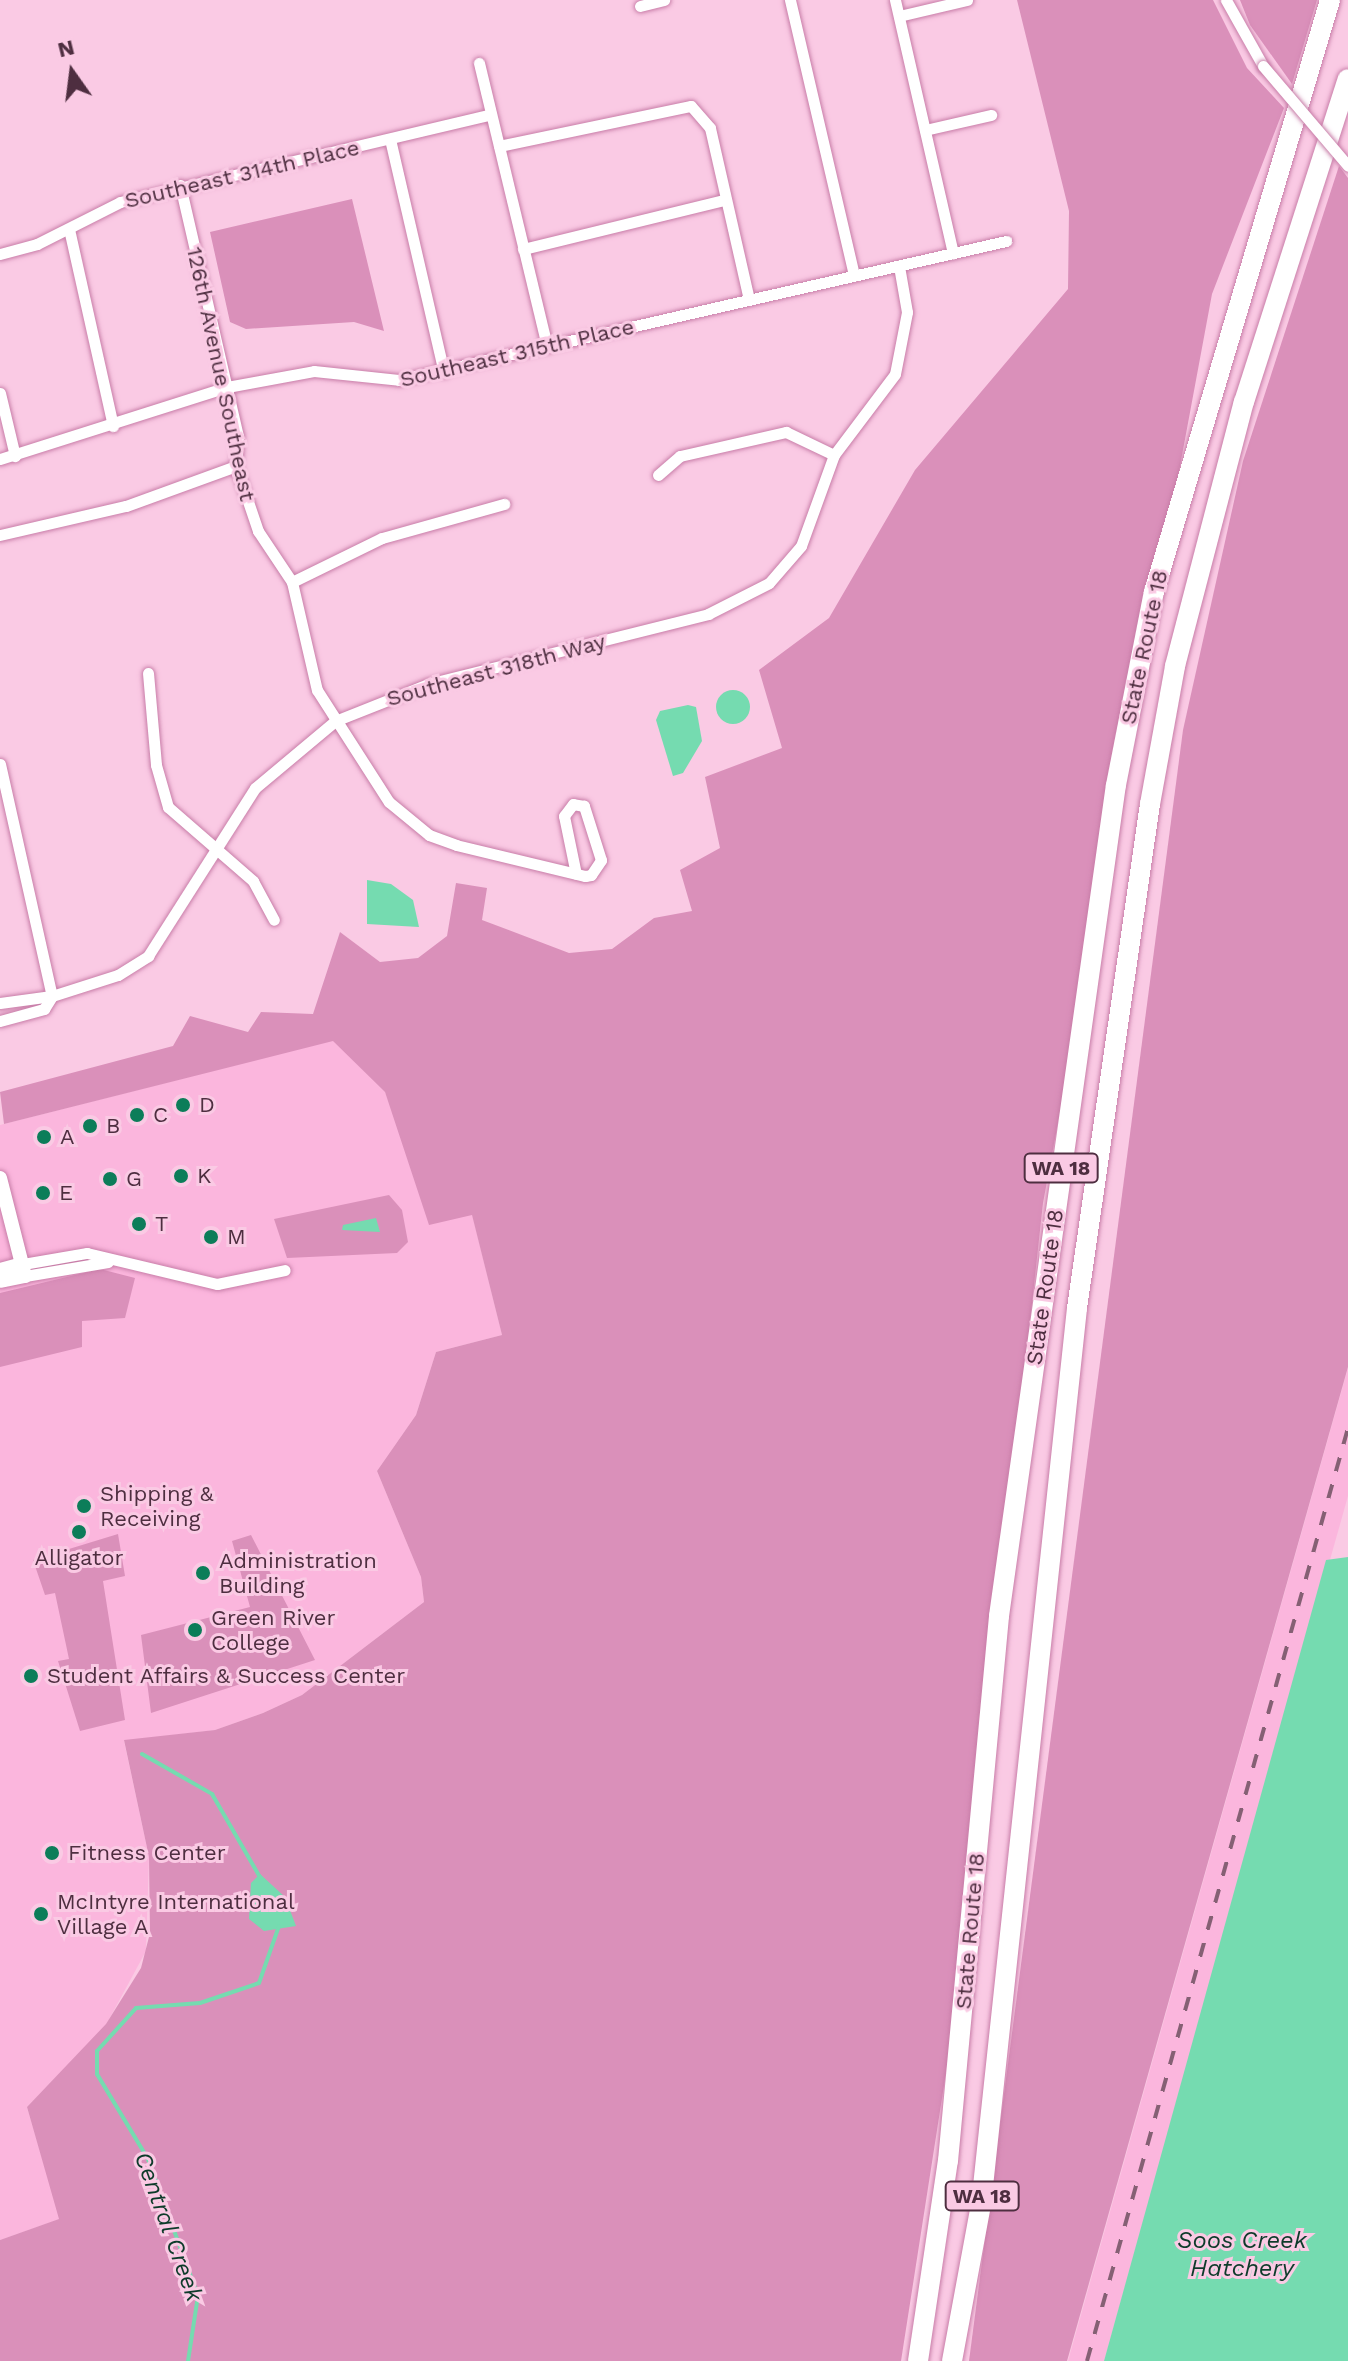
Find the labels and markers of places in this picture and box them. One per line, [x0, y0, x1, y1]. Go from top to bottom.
place label: D [199, 1092, 215, 1118]
marker: D [174, 1096, 192, 1114]
place label: C [153, 1102, 168, 1128]
marker: C [128, 1106, 146, 1124]
place label: B [106, 1113, 120, 1139]
marker: B [81, 1117, 99, 1135]
place label: A [60, 1124, 75, 1150]
marker: A [35, 1128, 53, 1146]
place label: K [197, 1163, 211, 1189]
place label: G [126, 1166, 142, 1192]
marker: K [172, 1167, 190, 1185]
marker: G [101, 1170, 119, 1188]
place label: E [59, 1180, 73, 1206]
marker: E [34, 1184, 52, 1202]
place label: T [155, 1211, 168, 1237]
marker: T [130, 1215, 148, 1233]
place label: M [227, 1224, 246, 1250]
marker: M [202, 1228, 220, 1246]
place label: Shipping & Receiving [100, 1480, 214, 1532]
marker: Shipping & Receiving [75, 1497, 93, 1515]
marker: Alligator [70, 1523, 88, 1541]
place label: Alligator [35, 1545, 123, 1571]
place label: Administration Building [219, 1547, 377, 1598]
marker: Administration Building [194, 1564, 212, 1582]
place label: Green River College [211, 1604, 336, 1656]
marker: Green River College [186, 1621, 204, 1639]
place label: Student Affairs & Success Center [47, 1663, 406, 1689]
marker: Student Affairs & Success Center [22, 1667, 40, 1685]
place label: Fitness Center [68, 1840, 226, 1866]
marker: Fitness Center [43, 1844, 61, 1862]
place label: McIntyre International Village A [57, 1888, 295, 1940]
marker: McIntyre International Village A [32, 1905, 50, 1923]

